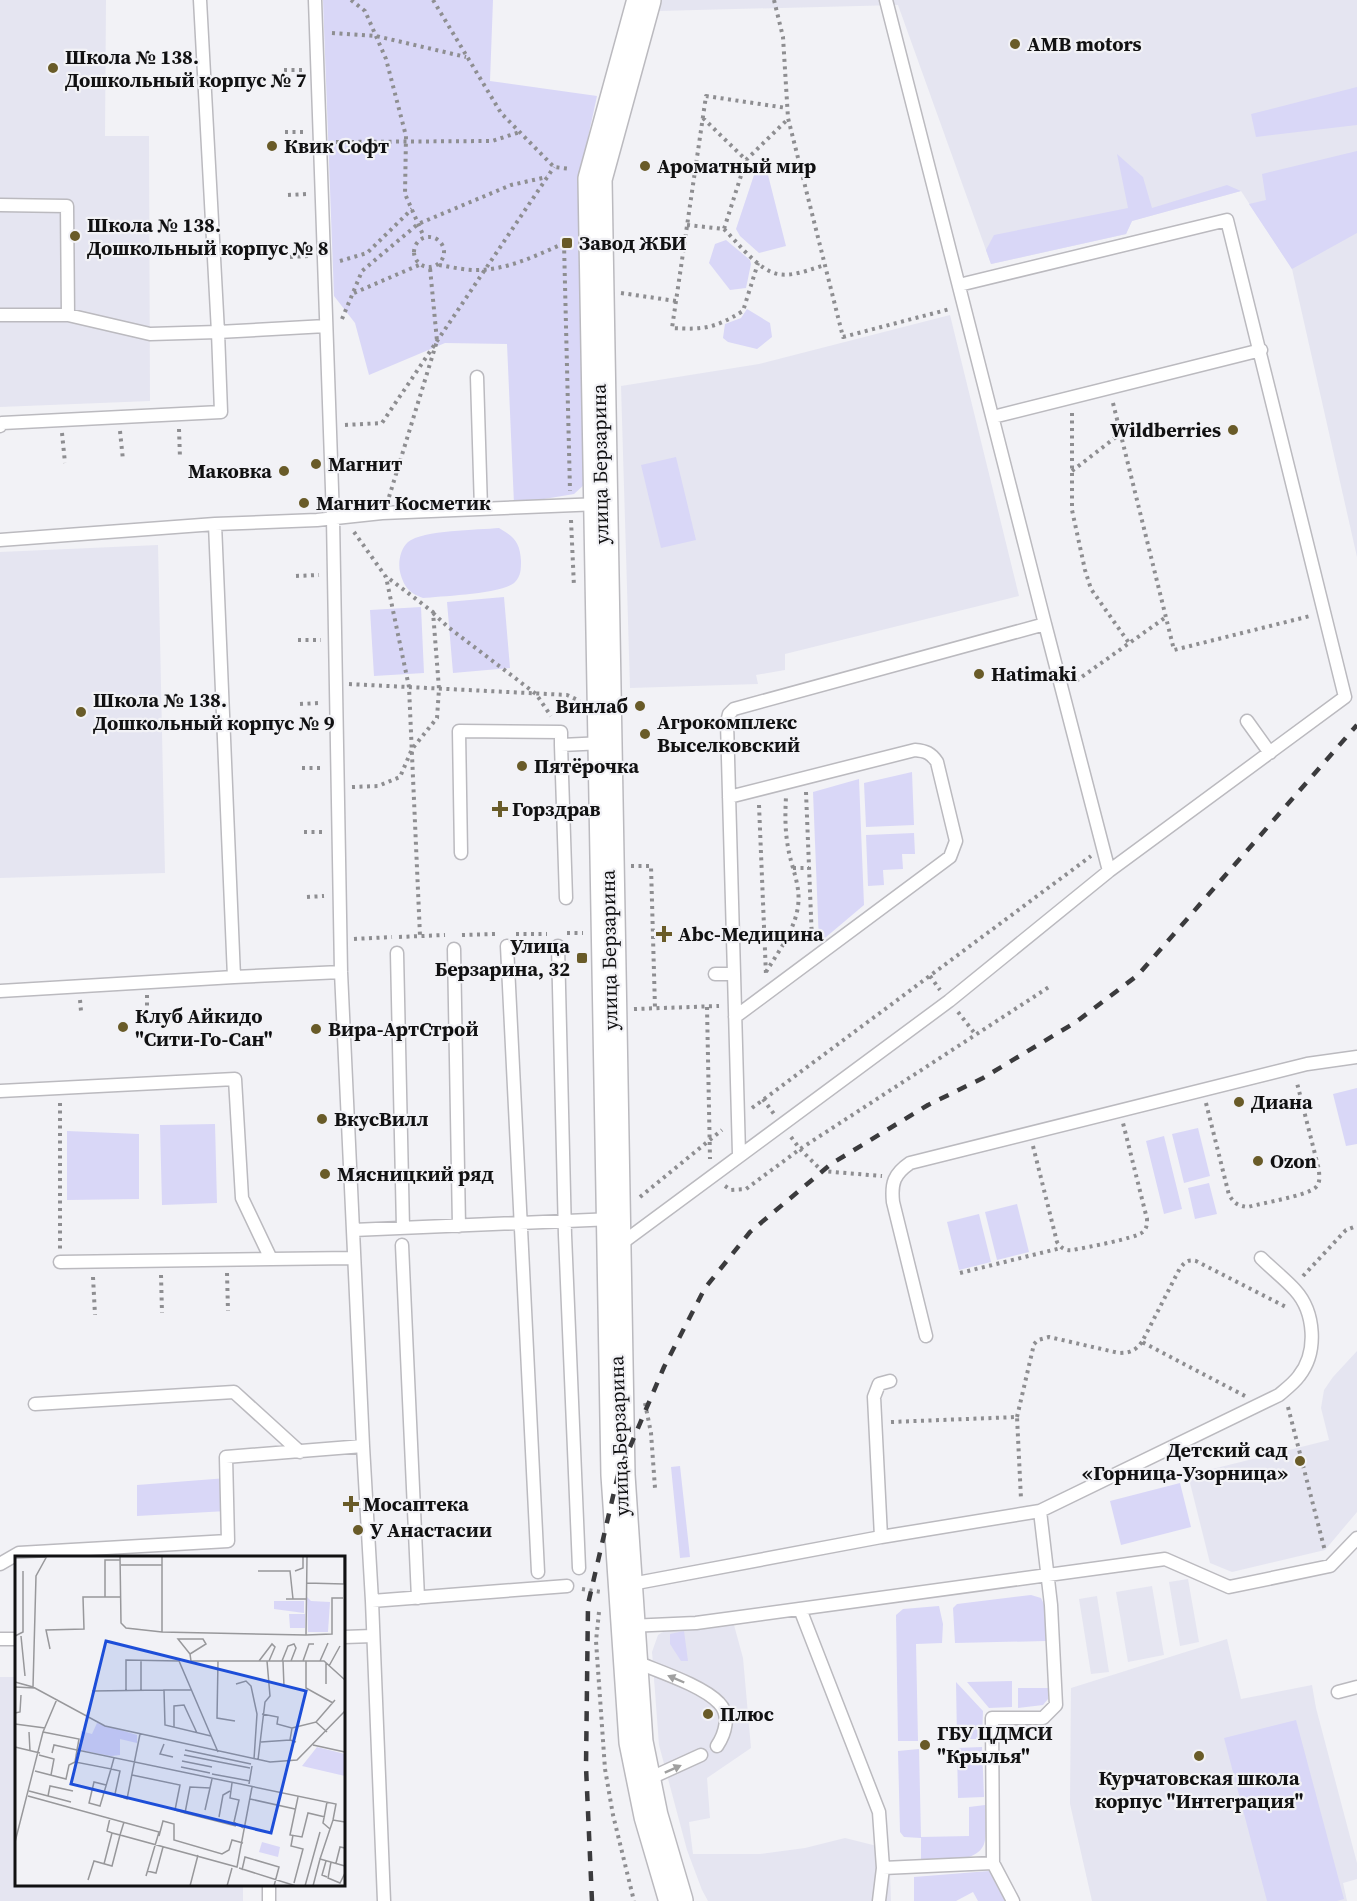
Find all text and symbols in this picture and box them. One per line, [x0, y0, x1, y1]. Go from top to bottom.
place label: AMB motors [1027, 30, 1142, 58]
marker: AMB motors [1008, 37, 1022, 51]
place label: Школа № 138. Дошкольный корпус № 7 [65, 43, 307, 94]
marker: Школа № 138. Дошкольный корпус № 7 [46, 61, 60, 75]
place label: Квик Софт [284, 132, 389, 160]
marker: Квик Софт [265, 139, 279, 153]
place label: Ароматный мир [657, 152, 816, 180]
marker: Ароматный мир [638, 159, 652, 173]
place label: Школа № 138. Дошкольный корпус № 8 [87, 211, 329, 262]
marker: Школа № 138. Дошкольный корпус № 8 [68, 229, 82, 243]
place label: Завод ЖБИ [579, 229, 687, 257]
marker: Завод ЖБИ [560, 236, 574, 250]
street label: улица Берзарина [585, 383, 615, 545]
place label: Wildberries [1110, 416, 1221, 444]
marker: Wildberries [1226, 423, 1240, 437]
place label: Магнит [328, 450, 402, 478]
place label: Маковка [188, 457, 272, 485]
marker: Магнит [309, 457, 323, 471]
marker: Маковка [277, 464, 291, 478]
place label: Магнит Косметик [316, 489, 491, 517]
marker: Магнит Косметик [297, 496, 311, 510]
place label: Hatimaki [991, 660, 1077, 688]
marker: Hatimaki [972, 667, 986, 681]
place label: Школа № 138. Дошкольный корпус № 9 [93, 686, 335, 737]
place label: Винлаб [555, 692, 628, 720]
marker: Винлаб [633, 699, 647, 713]
marker: Школа № 138. Дошкольный корпус № 9 [74, 705, 88, 719]
place label: Агрокомплекс Выселковский [657, 708, 800, 759]
marker: Агрокомплекс Выселковский [638, 727, 652, 741]
place label: Пятёрочка [534, 752, 639, 780]
marker: Пятёрочка [515, 759, 529, 773]
place label: Горздрав [512, 795, 601, 823]
marker: Горздрав [493, 802, 507, 816]
street label: улица Берзарина [594, 869, 624, 1031]
place label: Abc-Медицина [678, 920, 824, 948]
marker: Abc-Медицина [655, 925, 673, 943]
place label: Улица Берзарина, 32 [435, 932, 570, 983]
marker: Улица Берзарина, 32 [575, 951, 589, 965]
place label: Клуб Айкидо "Сити-Го-Сан" [135, 1002, 273, 1053]
place label: Вира-АртСтрой [328, 1015, 479, 1043]
marker: Клуб Айкидо "Сити-Го-Сан" [116, 1020, 130, 1034]
marker: Вира-АртСтрой [309, 1022, 323, 1036]
place label: Диана [1251, 1088, 1313, 1116]
marker: Диана [1232, 1095, 1246, 1109]
place label: ВкусВилл [334, 1105, 428, 1133]
marker: ВкусВилл [315, 1112, 329, 1126]
place label: Ozon [1270, 1147, 1317, 1175]
marker: Ozon [1251, 1154, 1265, 1168]
place label: Мясницкий ряд [337, 1160, 494, 1188]
marker: Мясницкий ряд [318, 1167, 332, 1181]
street label: улица Берзарина [602, 1354, 636, 1517]
place label: Детский сад «Горница-Узорница» [1082, 1436, 1288, 1487]
marker: Детский сад «Горница-Узорница» [1293, 1454, 1307, 1468]
place label: Мосаптека [363, 1490, 469, 1518]
marker: Мосаптека [344, 1497, 358, 1511]
place label: У Анастасии [370, 1516, 492, 1544]
marker: У Анастасии [351, 1523, 365, 1537]
inset map [15, 1556, 345, 1886]
one-way arrow [667, 1674, 685, 1684]
place label: Плюс [720, 1700, 774, 1728]
marker: Плюс [701, 1707, 715, 1721]
place label: ГБУ ЦДМСИ "Крылья" [937, 1719, 1053, 1770]
marker: ГБУ ЦДМСИ "Крылья" [918, 1738, 932, 1752]
marker: Курчатовская школа корпус "Интеграция" [1192, 1749, 1206, 1763]
place label: Курчатовская школа корпус "Интеграция" [1095, 1764, 1303, 1815]
one-way arrow [664, 1765, 681, 1774]

